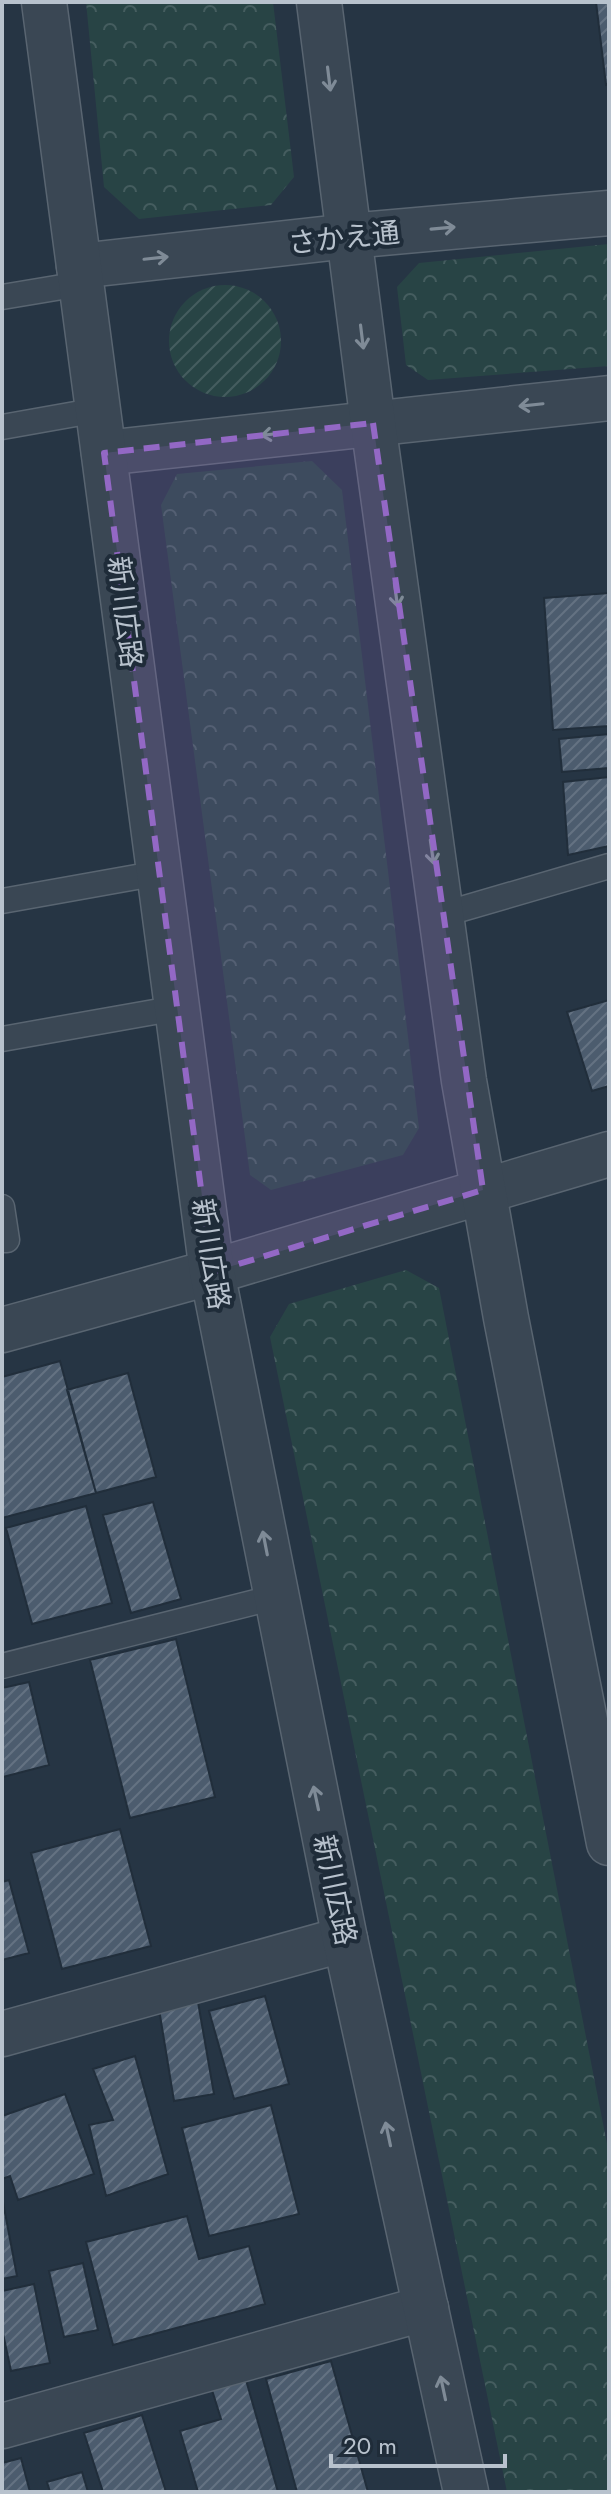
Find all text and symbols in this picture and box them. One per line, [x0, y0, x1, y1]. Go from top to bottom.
one-way arrow [321, 65, 336, 92]
street label: さかえ通 [286, 212, 402, 264]
one-way arrow [429, 221, 456, 236]
one-way arrow [142, 250, 169, 265]
one-way arrow [355, 324, 370, 349]
one-way arrow [518, 398, 545, 413]
one-way arrow [260, 427, 287, 442]
street label: 新川広路 [98, 554, 152, 670]
one-way arrow [389, 581, 404, 608]
one-way arrow [425, 839, 440, 865]
street label: 新川広路 [182, 1195, 240, 1313]
one-way arrow [256, 1531, 271, 1556]
one-way arrow [308, 1786, 323, 1811]
street label: 新川広路 [303, 1831, 367, 1949]
one-way arrow [380, 2122, 395, 2148]
one-way arrow [435, 2376, 450, 2402]
scale bar [331, 2418, 505, 2468]
text: 20 m [343, 2428, 397, 2463]

